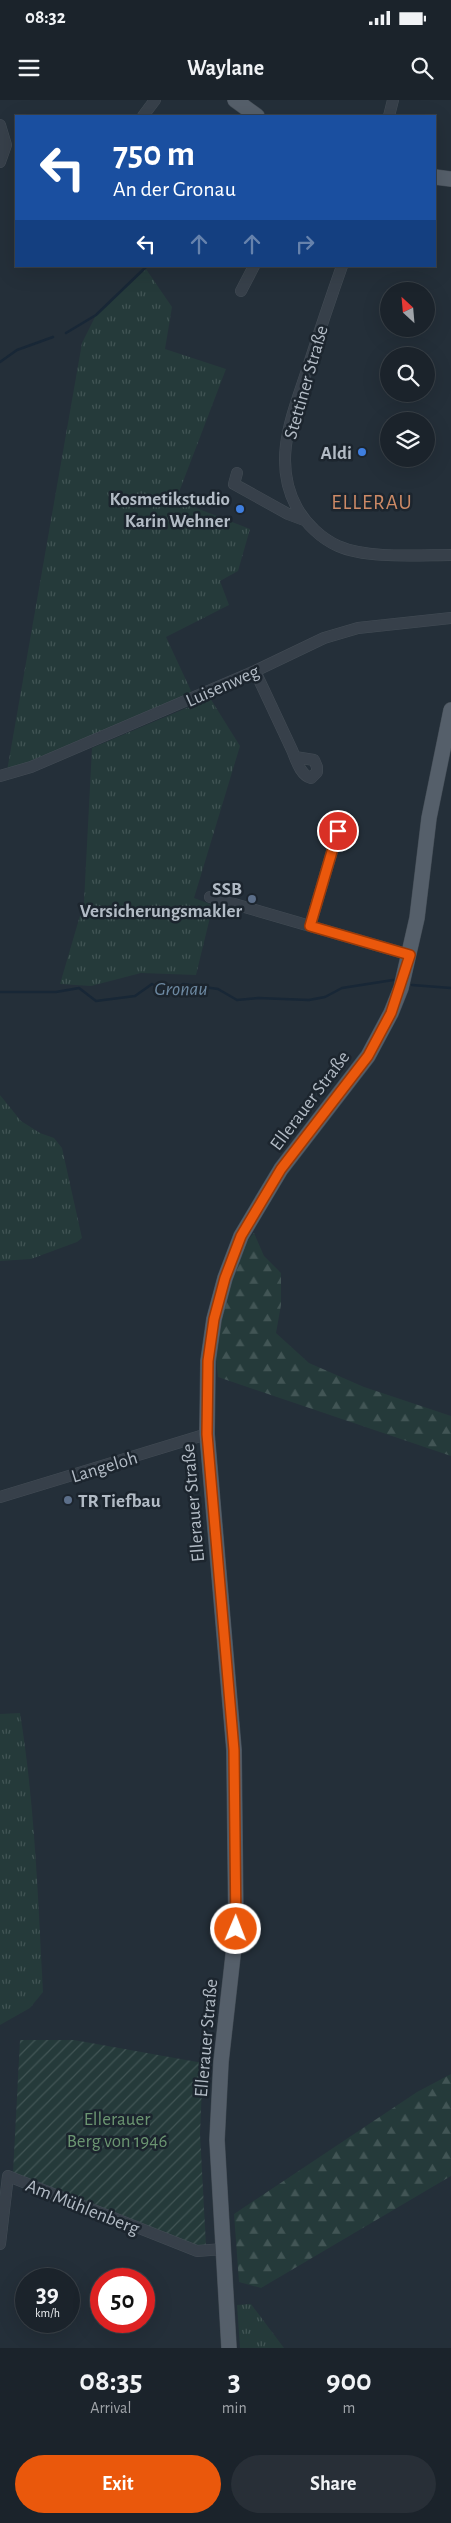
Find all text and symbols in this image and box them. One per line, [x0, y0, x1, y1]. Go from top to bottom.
text: 08:32 [25, 8, 66, 27]
icon: menu [15, 54, 43, 82]
icon: search [408, 54, 436, 82]
text: Waylane [187, 57, 264, 79]
icon: left [30, 135, 95, 200]
text: 750 m [113, 137, 195, 172]
text: An der Gronau [113, 178, 236, 200]
icon: left [132, 230, 160, 258]
icon: ahead [185, 230, 213, 258]
icon: ahead [238, 230, 266, 258]
icon: right [291, 230, 319, 258]
north arrow [380, 282, 435, 338]
map controls [380, 282, 435, 467]
street label: Stettiner Straße [281, 324, 332, 441]
button: search [380, 347, 435, 402]
button: layers [380, 412, 435, 467]
place label: Aldi [320, 444, 352, 463]
marker: Aldi [356, 446, 368, 458]
place label: Kosmetikstudio Karin Wehner [110, 490, 230, 531]
district label: ELLERAU [331, 492, 413, 513]
marker: Kosmetikstudio Karin Wehner [234, 503, 246, 515]
street label: Luisenweg [183, 662, 263, 711]
pin [317, 810, 359, 852]
icon: arrive [324, 817, 352, 845]
place label: SSB Versicherungsmakler [80, 880, 242, 921]
marker: SSB Versicherungsmakler [246, 893, 258, 905]
water label: Gronau [154, 979, 208, 999]
street label: Ellerauer Straße [267, 1048, 354, 1154]
street label: Ellerauer Straße [179, 1443, 208, 1563]
street label: Langeloh [69, 1448, 140, 1486]
place label: TR Tiefbau [78, 1492, 161, 1511]
marker: TR Tiefbau [62, 1494, 74, 1506]
position arrow [209, 1902, 261, 1954]
street label: Ellerauer Straße [192, 1978, 221, 2098]
park label: Ellerauer Berg von 1946 [67, 2110, 167, 2151]
street label: Am Mühlenberg [23, 2176, 143, 2239]
speed limit sign: 50 [90, 2268, 155, 2333]
text: 39 [36, 2282, 59, 2307]
text: km/h [35, 2307, 60, 2319]
text: 08:35 [79, 2366, 142, 2396]
text: 3 [228, 2366, 241, 2396]
text: 900 [326, 2366, 372, 2396]
text: Arrival [90, 2400, 131, 2416]
text: min [222, 2400, 247, 2416]
text: m [342, 2400, 355, 2416]
button: Exit [15, 2455, 221, 2513]
button: Share [231, 2455, 436, 2513]

